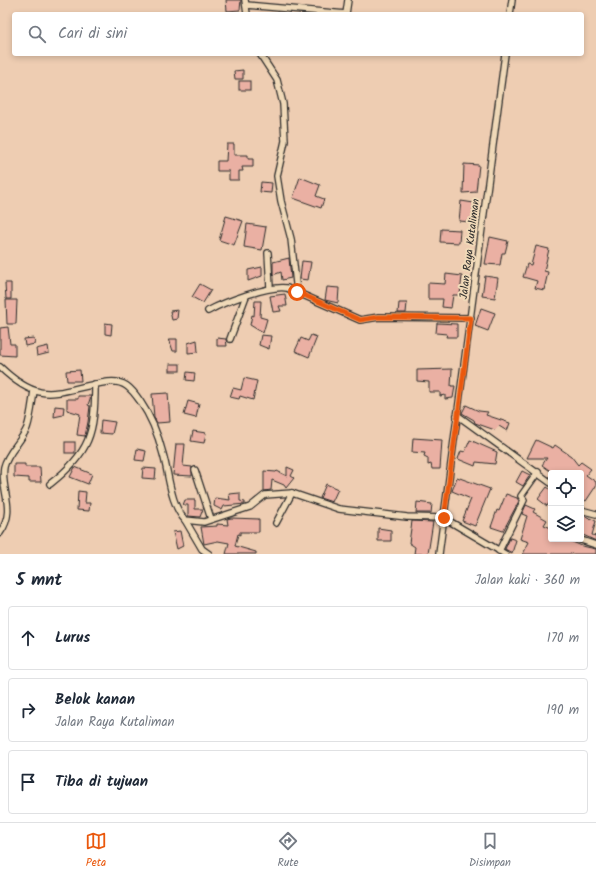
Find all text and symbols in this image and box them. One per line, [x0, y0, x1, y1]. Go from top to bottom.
search box [12, 12, 584, 56]
text: Cari di sini [58, 22, 127, 46]
icon: search [26, 23, 48, 45]
street label: Jalan Raya Kutaliman [455, 198, 485, 300]
route start [288, 283, 306, 301]
map controls [548, 470, 584, 542]
button: locate [548, 470, 584, 506]
button: layers [548, 506, 584, 542]
route end [435, 509, 453, 527]
text: 5 mnt [16, 567, 62, 594]
text: Jalan kaki · 360 m [475, 570, 580, 591]
text: Lurus [55, 626, 90, 650]
icon: ahead [17, 627, 39, 649]
text: 170 m [547, 628, 579, 649]
text: Belok kanan [55, 688, 135, 712]
icon: right [17, 699, 39, 721]
text: 190 m [547, 700, 579, 721]
text: Jalan Raya Kutaliman [55, 712, 174, 733]
text: Tiba di tujuan [55, 770, 148, 794]
icon: arrive [17, 771, 39, 793]
tab: Peta [85, 830, 107, 872]
tab: Rute [277, 830, 299, 872]
tab: Disimpan [469, 830, 511, 872]

